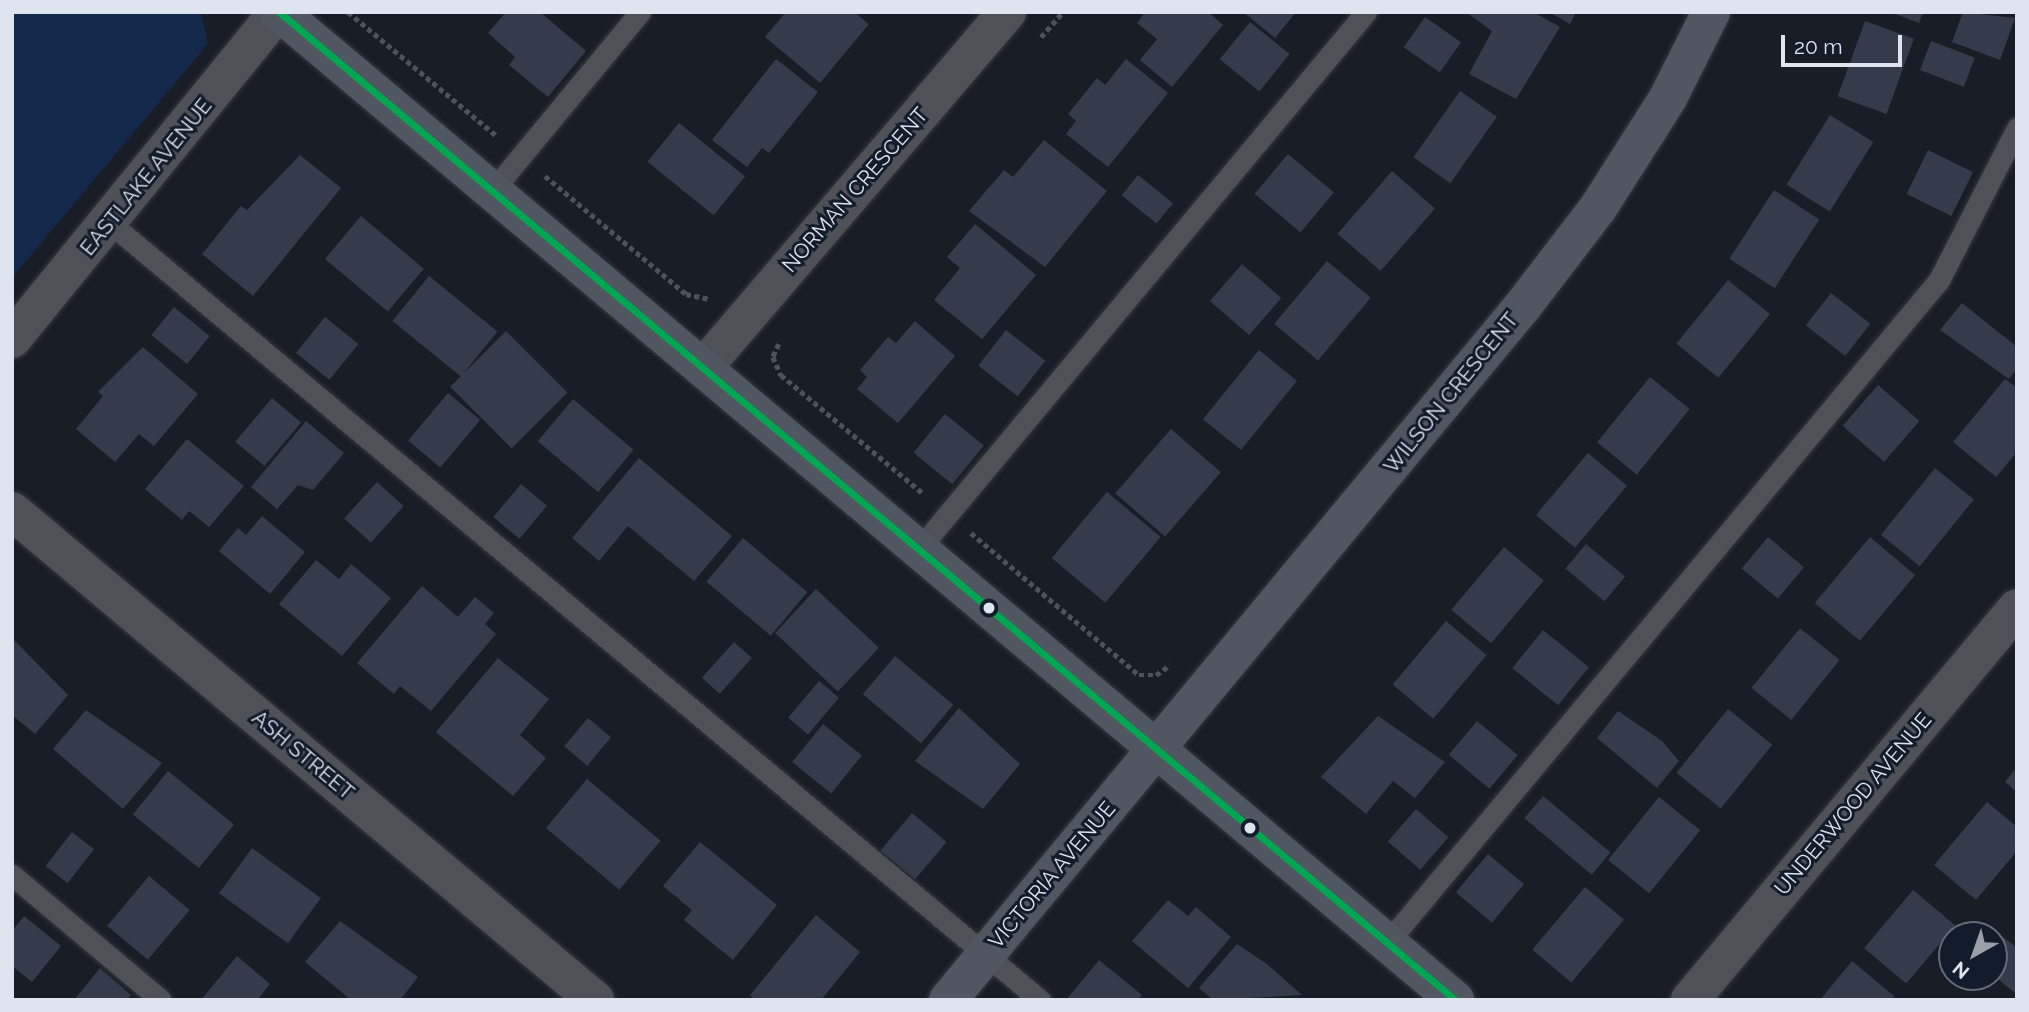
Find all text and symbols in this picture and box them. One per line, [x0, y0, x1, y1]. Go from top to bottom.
scale bar [1784, 21, 1905, 65]
text: 20 m [1794, 34, 1842, 59]
street label: EASTLAKE AVENUE [75, 93, 217, 261]
street label: NORMAN CRESCENT [777, 103, 933, 277]
street label: WILSON CRESCENT [1379, 308, 1523, 478]
unlabelled marker [982, 601, 996, 615]
street label: ASH STREET [247, 705, 359, 805]
street label: UNDERWOOD AVENUE [1769, 707, 1937, 901]
street label: VICTORIA AVENUE [983, 796, 1121, 954]
unlabelled marker [1243, 821, 1257, 835]
north arrow [1938, 921, 2008, 991]
text: N [1948, 957, 1973, 984]

